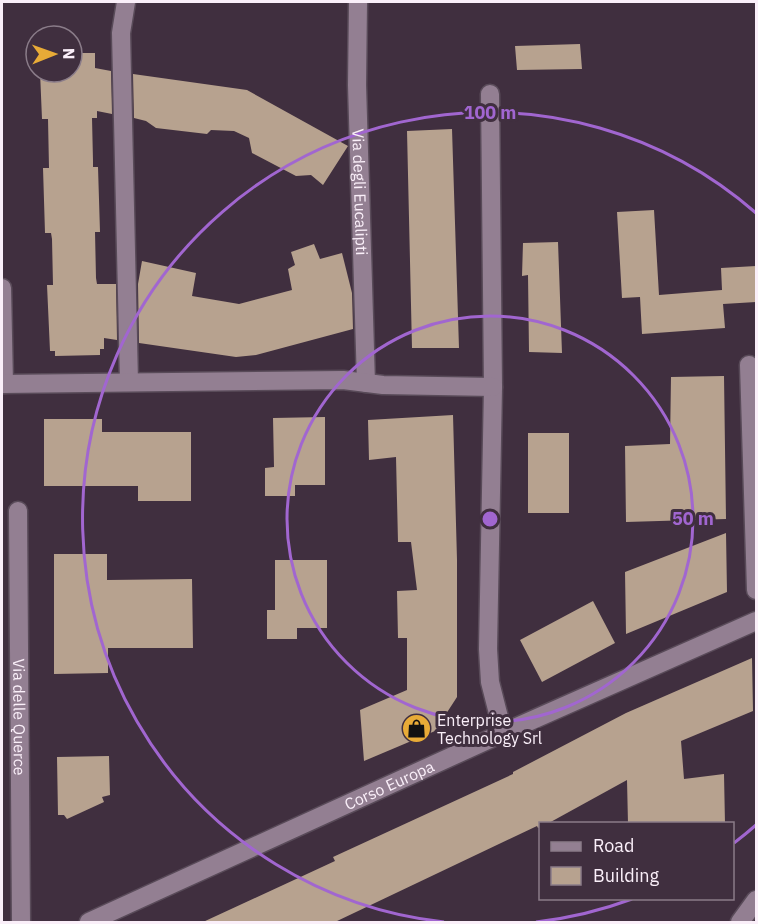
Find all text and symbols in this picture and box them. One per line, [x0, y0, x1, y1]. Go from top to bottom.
north arrow [24, 24, 84, 84]
text: N [59, 48, 79, 60]
text: 100 m [464, 101, 516, 124]
street label: Via degli Eucalipti [348, 128, 372, 256]
text: 50 m [672, 507, 714, 530]
centre of rings [480, 509, 500, 529]
street label: Via delle Querce [9, 658, 30, 776]
place label: Enterprise Technology Srl [437, 710, 542, 748]
shop icon: Enterprise Technology Srl [400, 713, 432, 745]
street label: Corso Europa [341, 756, 438, 814]
legend [539, 822, 734, 900]
text: Road [593, 834, 634, 857]
text: Building [593, 864, 660, 887]

